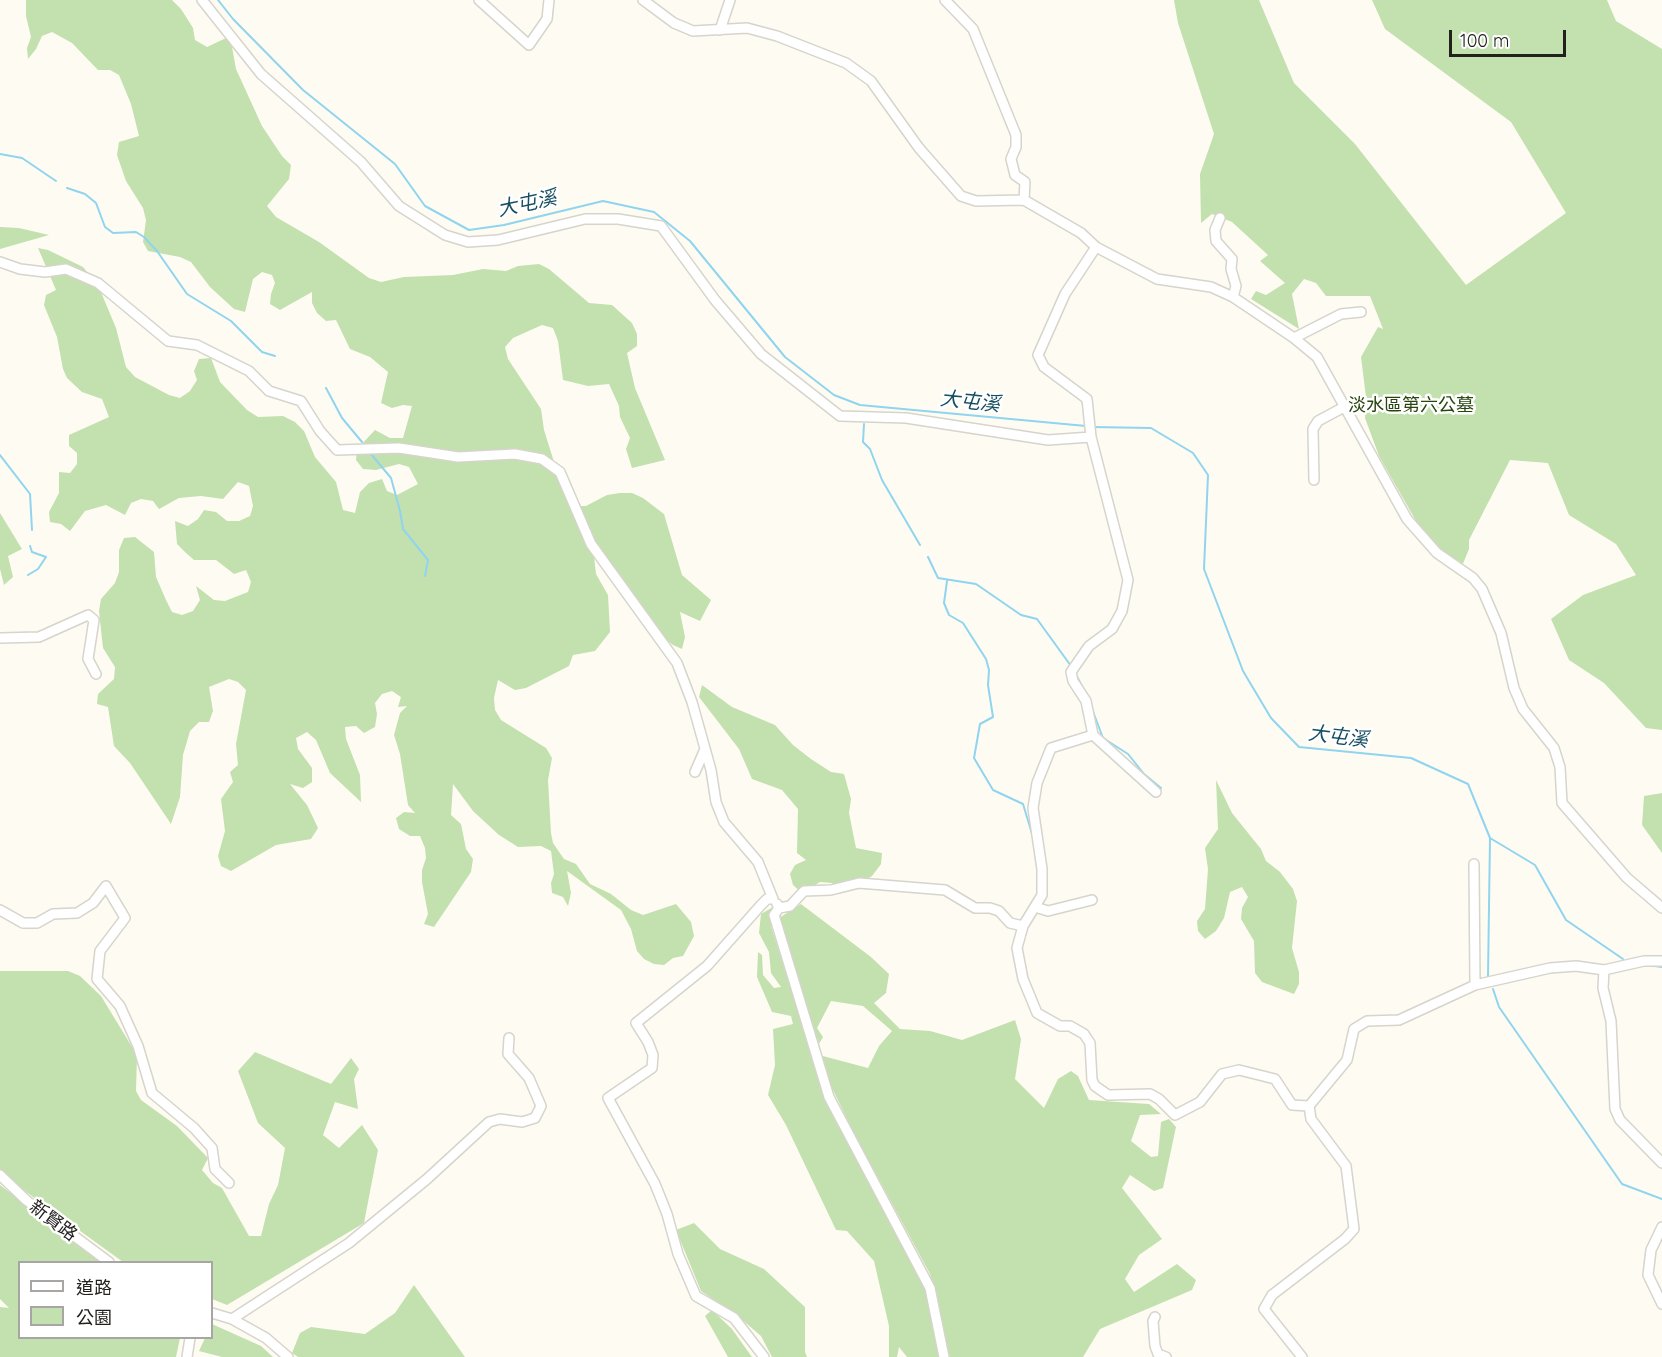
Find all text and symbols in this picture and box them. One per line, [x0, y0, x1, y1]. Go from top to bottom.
scale bar [1452, 18, 1569, 56]
text: 100 m [1460, 29, 1509, 52]
water label: 大屯溪 [495, 186, 559, 222]
water label: 大屯溪 [939, 387, 1001, 417]
park label: 淡水區第六公墓 [1348, 395, 1474, 417]
water label: 大屯溪 [1307, 721, 1369, 753]
street label: 新賢路 [25, 1196, 81, 1246]
legend [18, 1261, 213, 1339]
text: 道路 [76, 1276, 112, 1299]
text: 公園 [76, 1306, 112, 1329]

